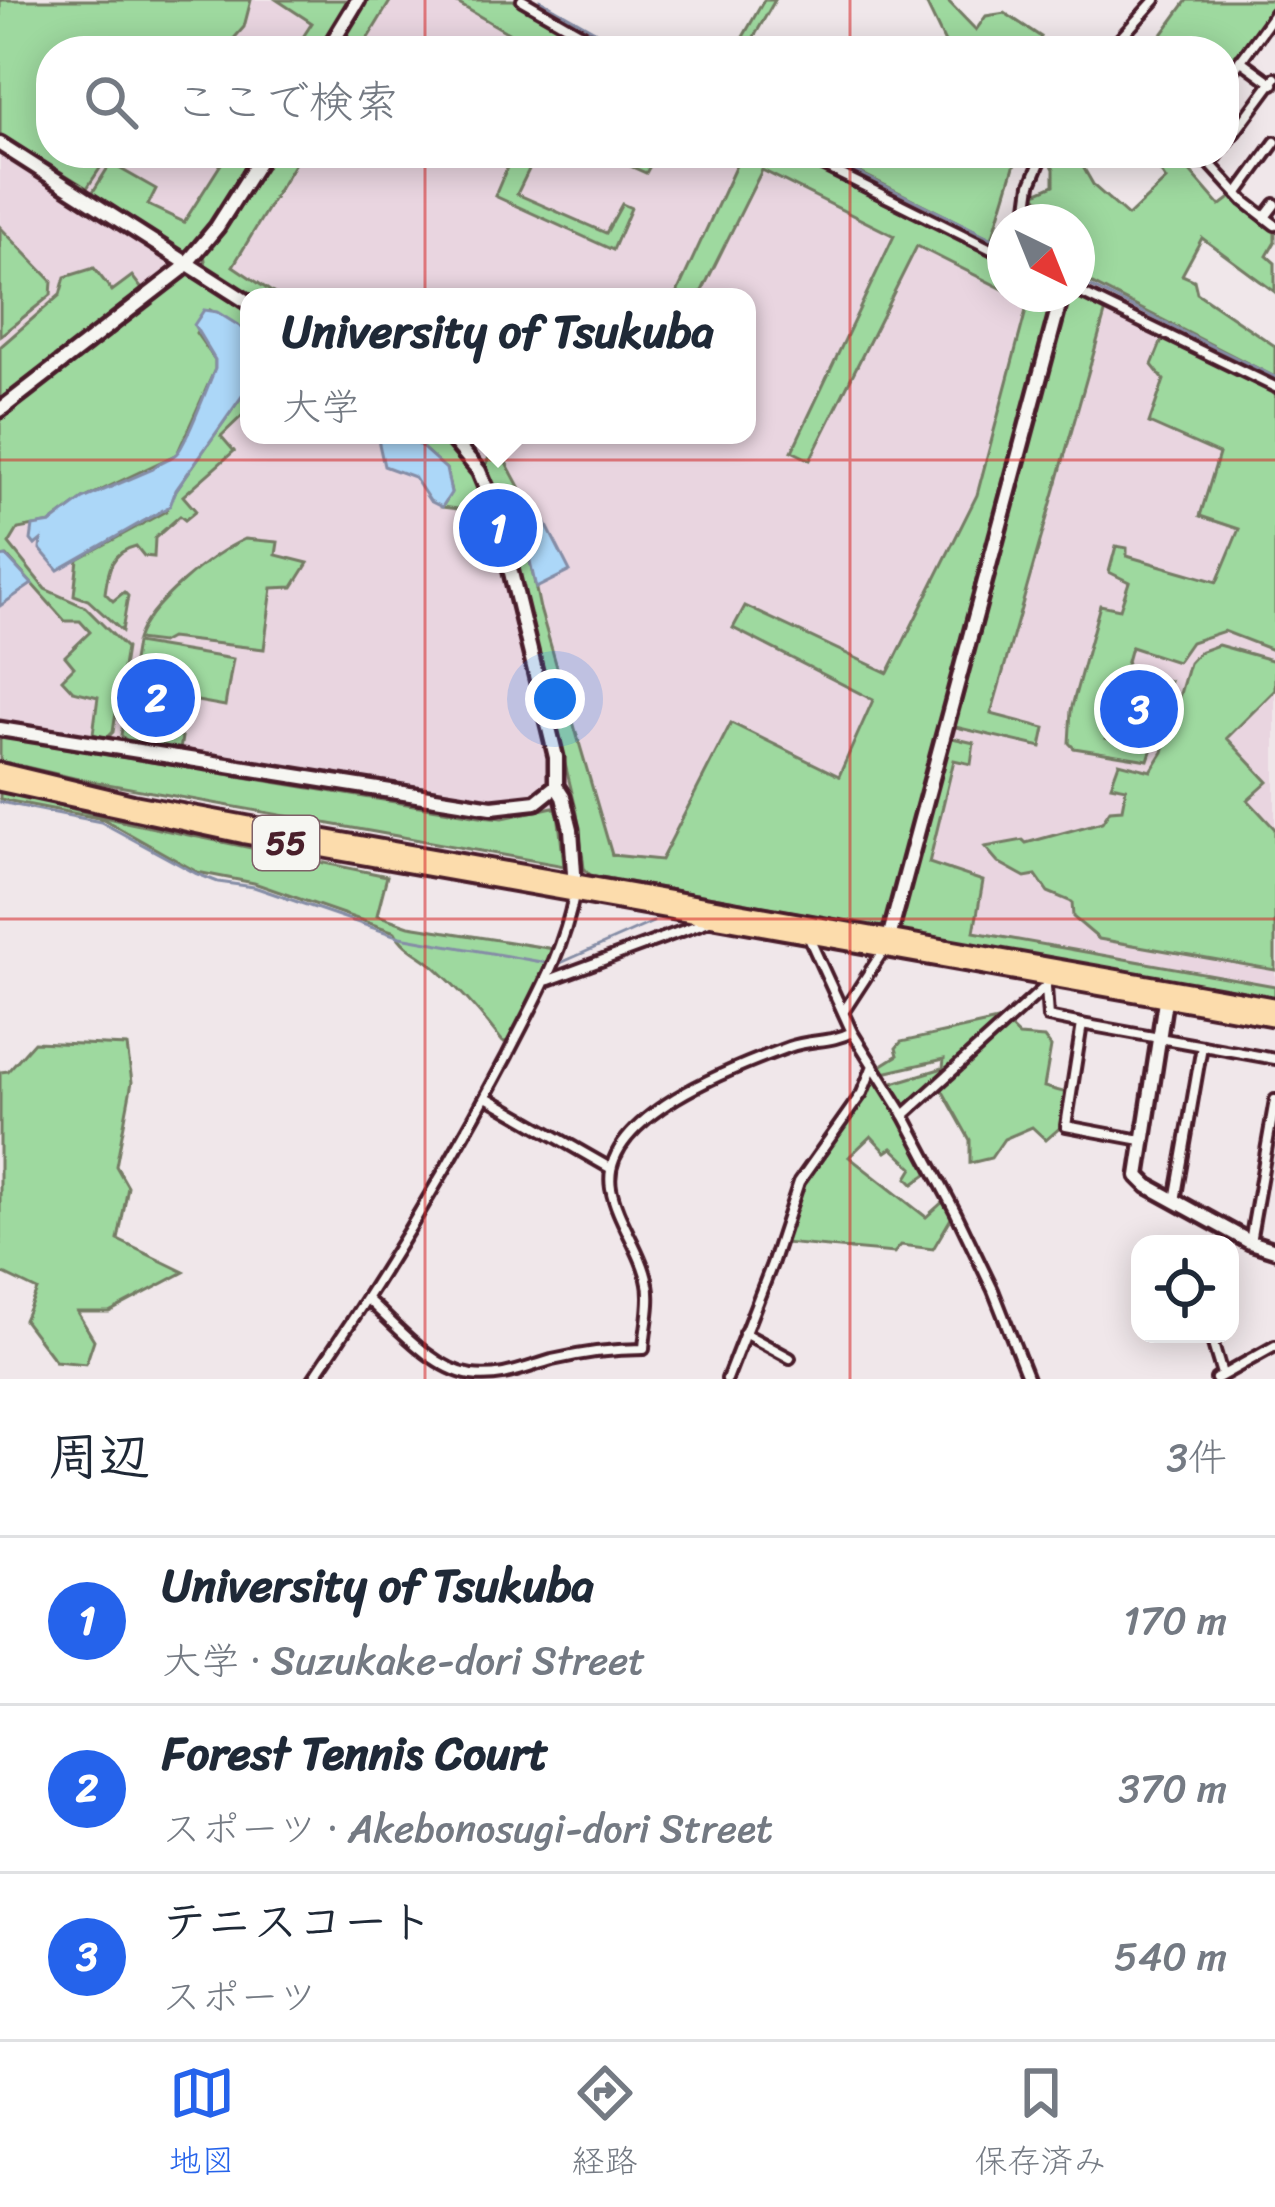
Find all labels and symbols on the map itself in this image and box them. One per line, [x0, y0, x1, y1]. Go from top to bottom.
north arrow [987, 204, 1095, 312]
pin: 1 [459, 483, 537, 573]
pin: 2 [117, 653, 195, 743]
pin: 3 [1100, 664, 1178, 754]
your location [525, 669, 585, 729]
road number: 55 [253, 816, 319, 870]

